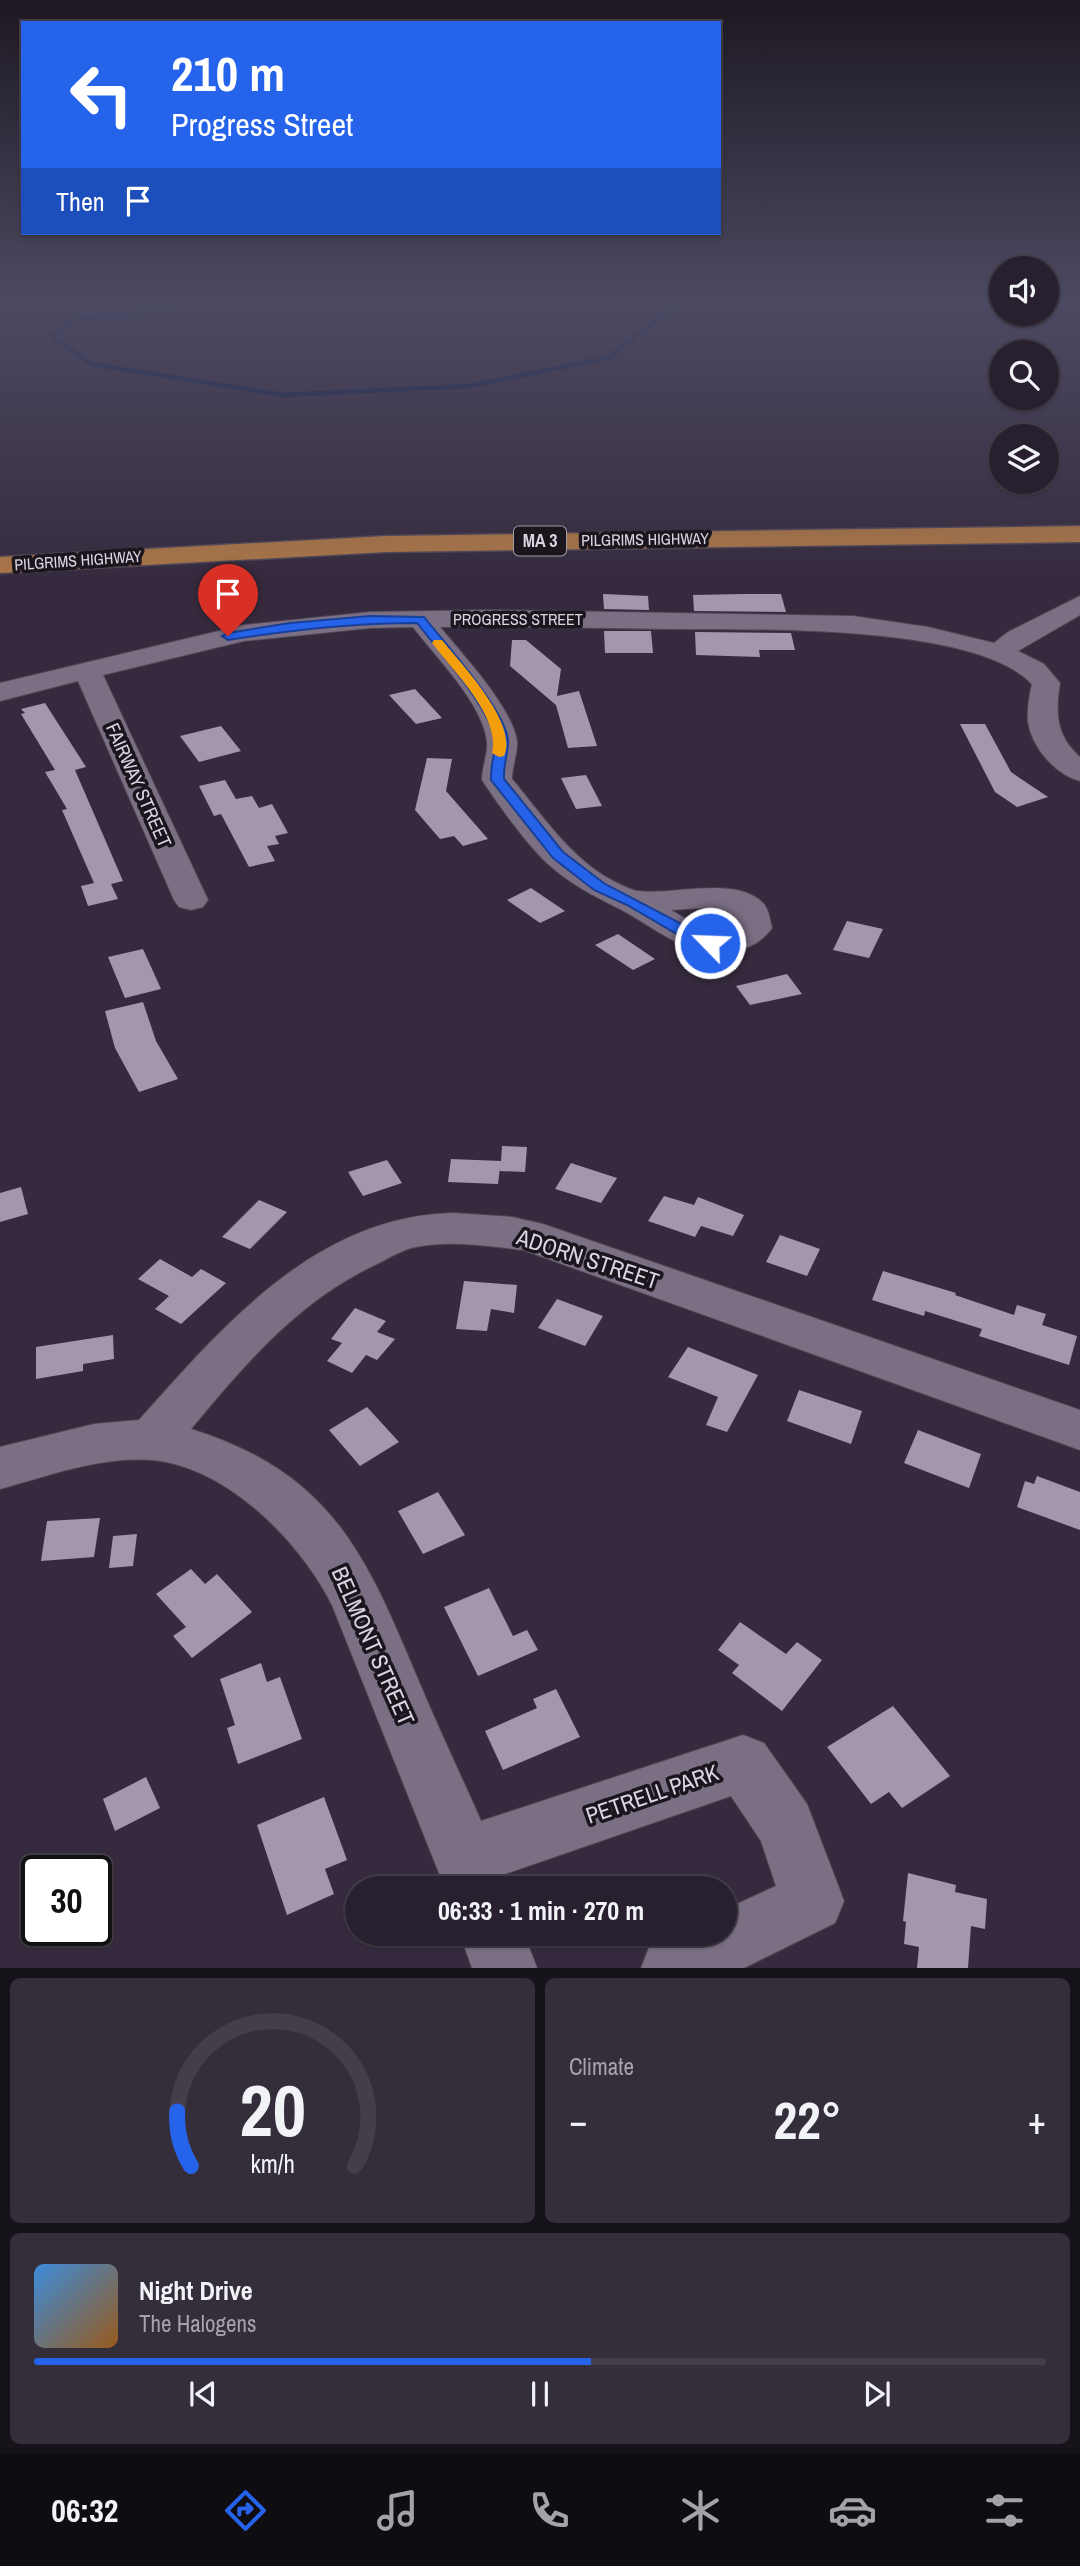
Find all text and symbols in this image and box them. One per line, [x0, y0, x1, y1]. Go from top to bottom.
text: 210 m [171, 40, 285, 106]
icon: left [56, 49, 147, 140]
text: Progress Street [171, 103, 353, 146]
icon: arrive [119, 182, 157, 220]
text: Then [56, 184, 105, 219]
map controls [989, 256, 1059, 494]
button: sound [989, 256, 1059, 326]
button: search [989, 340, 1059, 410]
button: layers [989, 424, 1059, 494]
road number: MA 3 [514, 526, 566, 556]
street label: PILGRIMS HIGHWAY [581, 527, 709, 551]
street label: PILGRIMS HIGHWAY [14, 545, 143, 575]
pin [198, 564, 258, 636]
icon: arrive [209, 575, 247, 613]
street label: PROGRESS STREET [453, 608, 583, 630]
street label: FAIRWAY STREET [100, 719, 178, 852]
position arrow [673, 906, 747, 980]
street label: ADORN STREET [512, 1221, 664, 1296]
street label: BELMONT STREET [325, 1562, 422, 1730]
street label: PETRELL PARK [581, 1756, 723, 1831]
speed limit sign: 30 [21, 1855, 112, 1946]
text: 06:33 · 1 min · 270 m [438, 1893, 644, 1928]
text: Climate [569, 2051, 634, 2082]
text: 20 [239, 2062, 306, 2160]
text: 22° [773, 2085, 842, 2155]
text: − [569, 2095, 587, 2146]
text: + [1028, 2095, 1046, 2146]
text: km/h [250, 2147, 295, 2181]
text: Night Drive [139, 2273, 253, 2308]
text: The Halogens [139, 2308, 256, 2339]
icon: previous [184, 2375, 222, 2413]
icon: pause [521, 2375, 559, 2413]
icon: next [858, 2375, 896, 2413]
icon: directions [221, 2486, 270, 2535]
icon: music [373, 2486, 422, 2535]
icon: phone [525, 2486, 574, 2535]
icon: climate [676, 2486, 725, 2535]
icon: car [828, 2486, 877, 2535]
icon: filters [980, 2486, 1029, 2535]
text: 06:32 [51, 2489, 118, 2532]

